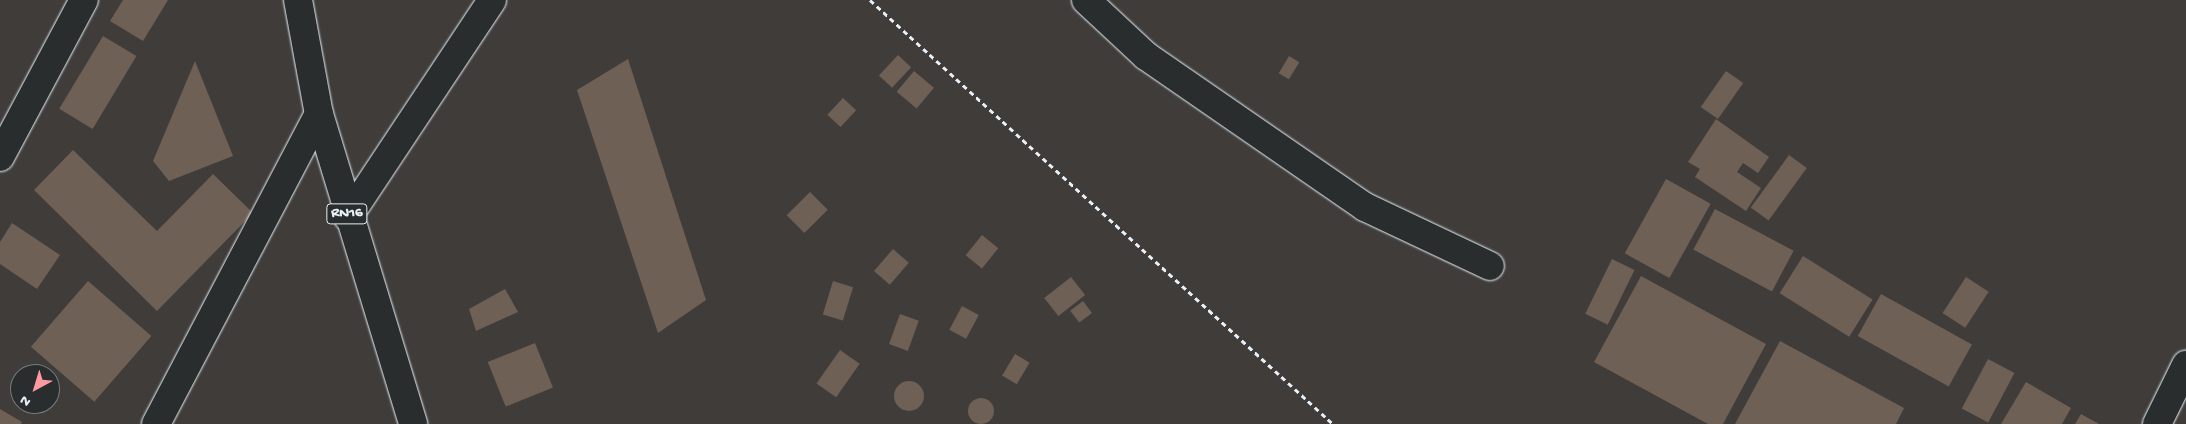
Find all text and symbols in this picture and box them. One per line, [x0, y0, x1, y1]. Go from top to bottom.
road number: RN16 [326, 202, 368, 226]
north arrow [10, 364, 60, 414]
text: N [17, 391, 35, 410]

